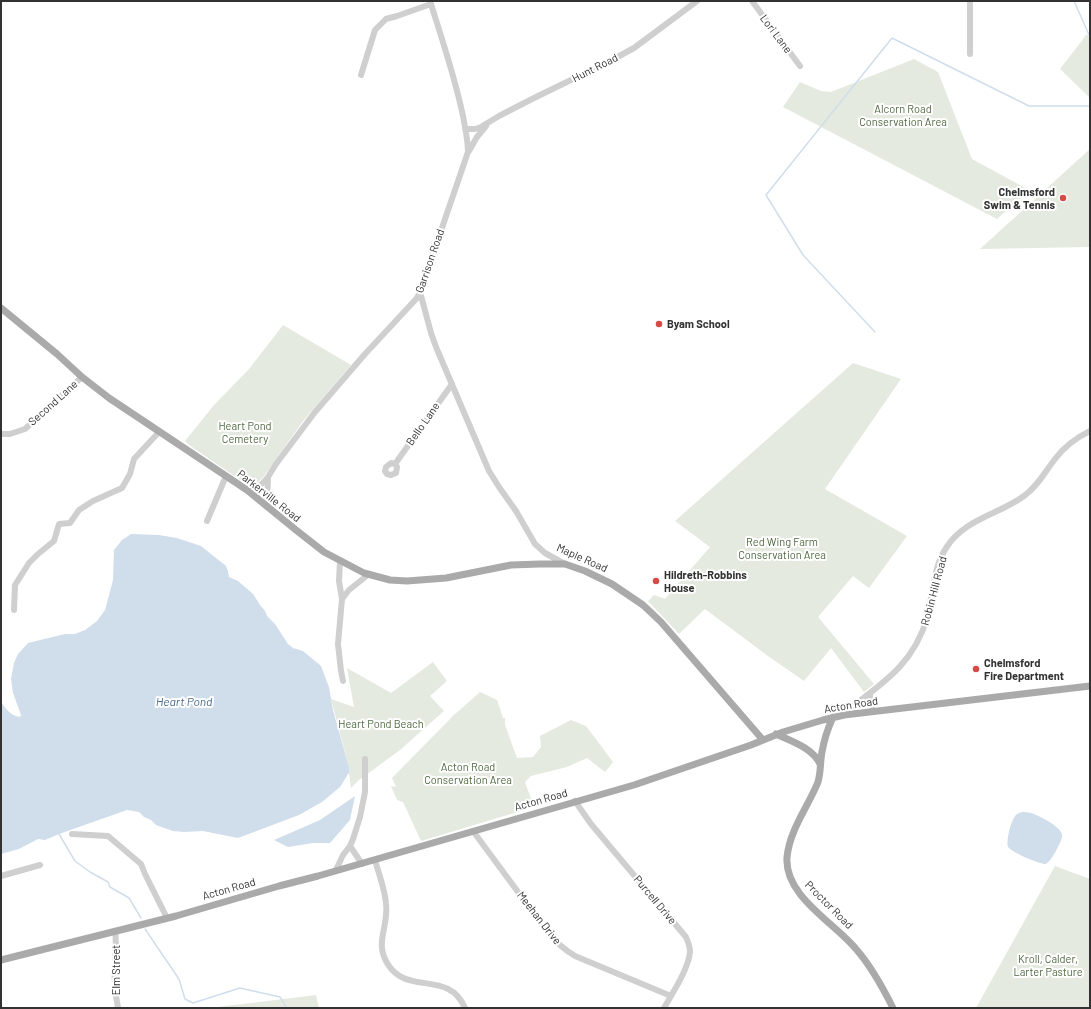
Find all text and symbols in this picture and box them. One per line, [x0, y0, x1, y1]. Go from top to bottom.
street label: Lori Lane [757, 12, 795, 56]
street label: Hunt Road [570, 51, 620, 85]
park label: Alcorn Road Conservation Area [859, 102, 947, 128]
place label: Chelmsford Swim & Tennis [984, 185, 1055, 211]
marker: Chelmsford Swim & Tennis [1058, 193, 1068, 203]
street label: Garrison Road [413, 227, 447, 295]
place label: Byam School [667, 317, 730, 331]
marker: Byam School [654, 319, 664, 329]
street label: Second Lane [26, 377, 80, 429]
street label: Bello Lane [403, 400, 443, 448]
park label: Heart Pond Cemetery [218, 419, 272, 445]
street label: Parkerville Road [235, 467, 303, 525]
park label: Red Wing Farm Conservation Area [738, 535, 826, 561]
street label: Maple Road [554, 541, 610, 575]
street label: Robin Hill Road [918, 555, 950, 627]
place label: Hildreth-Robbins House [664, 568, 747, 594]
marker: Hildreth-Robbins House [651, 576, 661, 586]
place label: Chelmsford Fire Department [984, 656, 1064, 682]
marker: Chelmsford Fire Department [971, 664, 981, 674]
street label: Acton Road [823, 694, 879, 716]
water label: Heart Pond [156, 695, 212, 709]
park label: Heart Pond Beach [338, 717, 424, 731]
park label: Acton Road Conservation Area [424, 760, 512, 786]
street label: Acton Road [513, 786, 569, 814]
street label: Purcell Drive [631, 873, 679, 927]
street label: Acton Road [201, 875, 257, 903]
street label: Proctor Road [802, 878, 856, 932]
street label: Meehan Drive [514, 889, 564, 947]
street label: Elm Street [109, 945, 123, 995]
park label: Kroll, Calder, Larter Pasture [1013, 952, 1083, 978]

